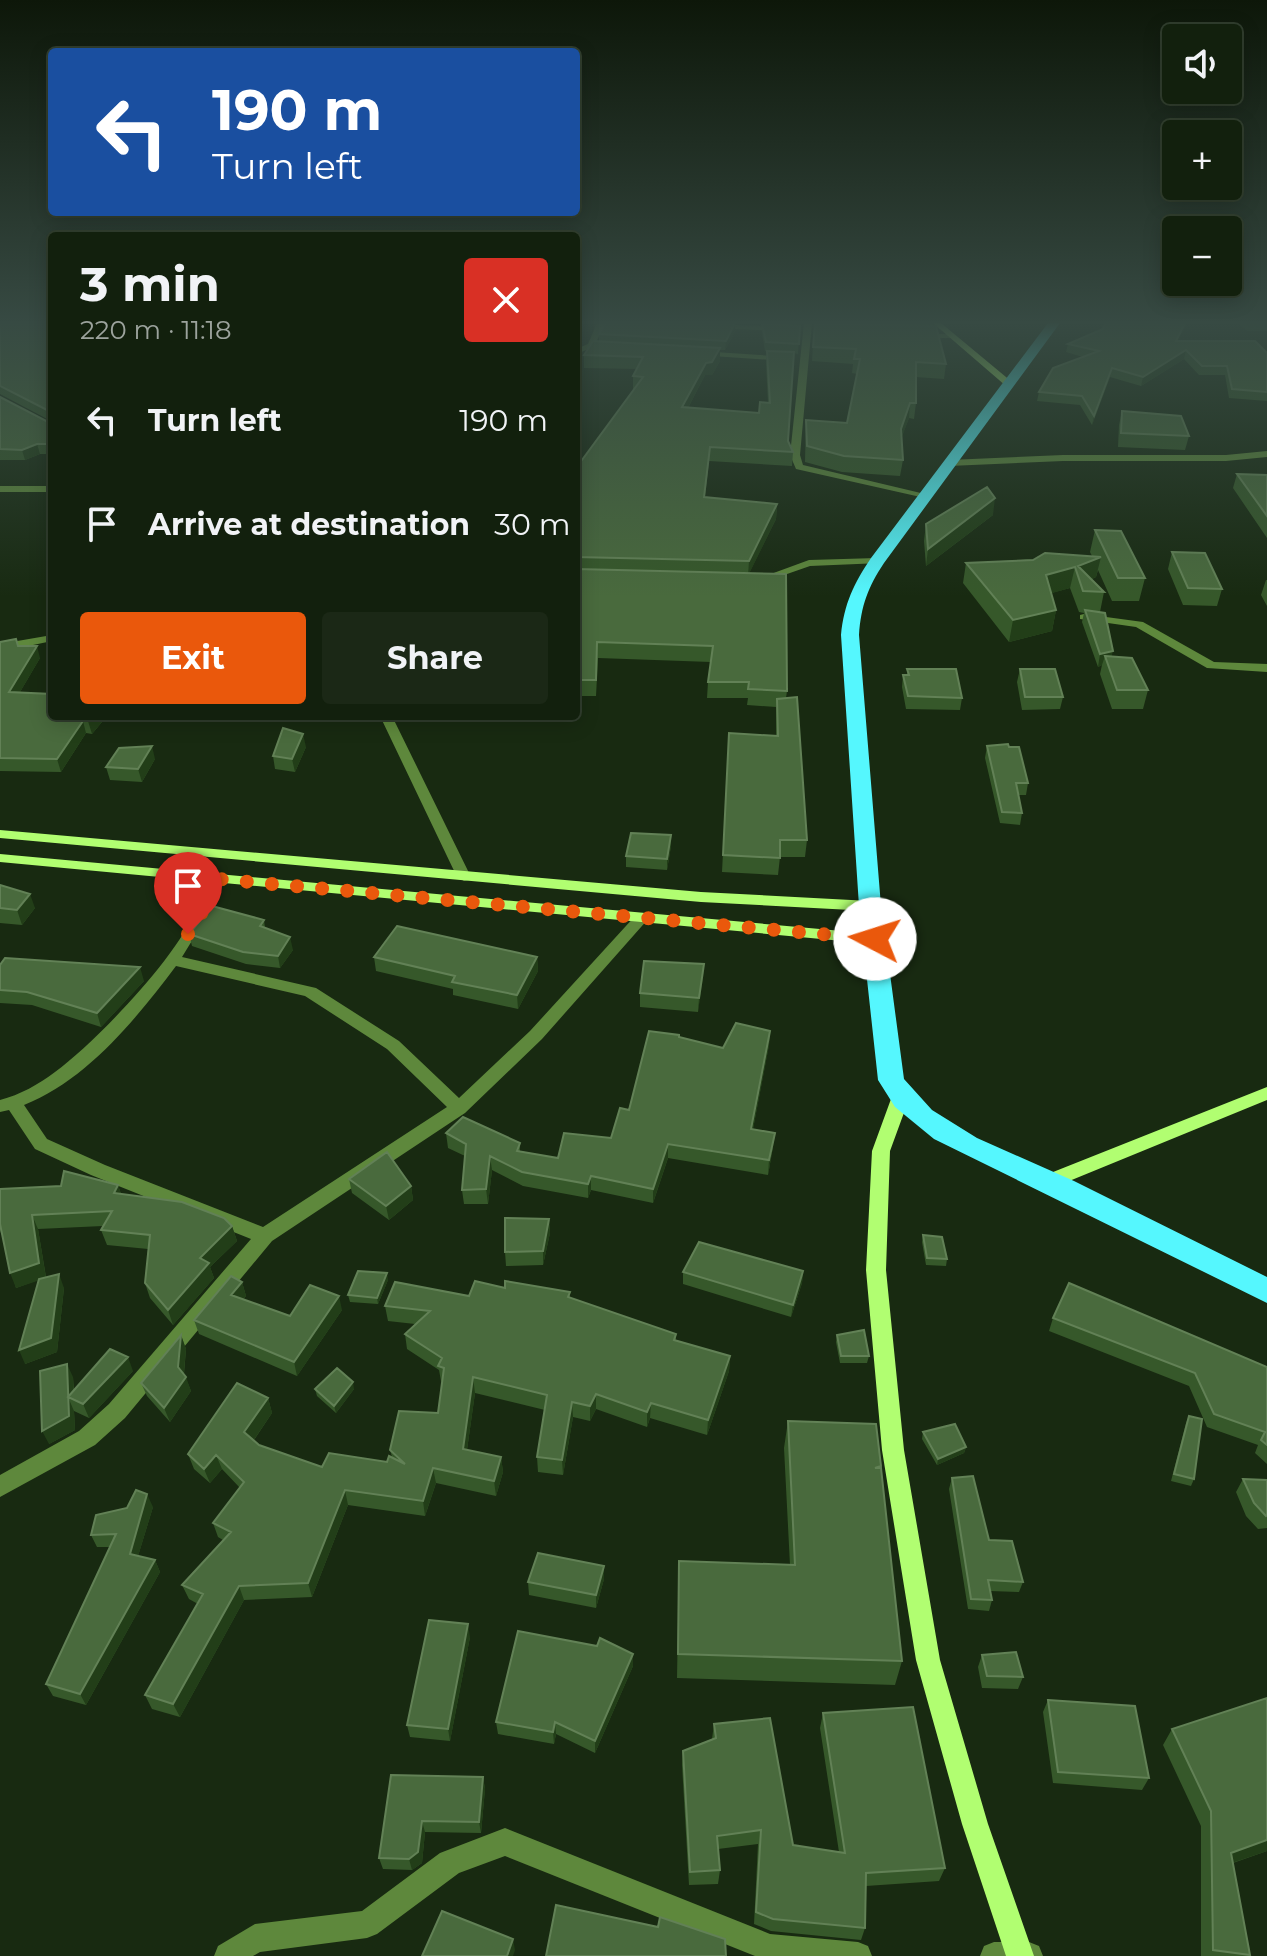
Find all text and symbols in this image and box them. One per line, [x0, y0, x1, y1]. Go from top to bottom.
map controls [1162, 24, 1242, 296]
button: sound [1162, 24, 1242, 104]
text: 190 m [212, 76, 382, 144]
icon: left [80, 80, 184, 184]
button: + [1162, 120, 1242, 200]
text: Turn left [212, 144, 363, 188]
button: − [1162, 216, 1242, 296]
text: 3 min [80, 255, 220, 313]
button: close [464, 258, 548, 342]
text: 220 m · 11:18 [80, 314, 232, 346]
icon: left [80, 398, 124, 442]
text: Turn left [148, 402, 281, 439]
text: 190 m [459, 402, 548, 439]
icon: arrive [80, 502, 124, 546]
text: Arrive at destination [148, 506, 470, 543]
text: 30 m [494, 506, 571, 543]
button: Exit [80, 612, 306, 704]
button: Share [322, 612, 548, 704]
pin [154, 852, 222, 934]
icon: arrive [166, 864, 210, 908]
position arrow [833, 897, 917, 981]

